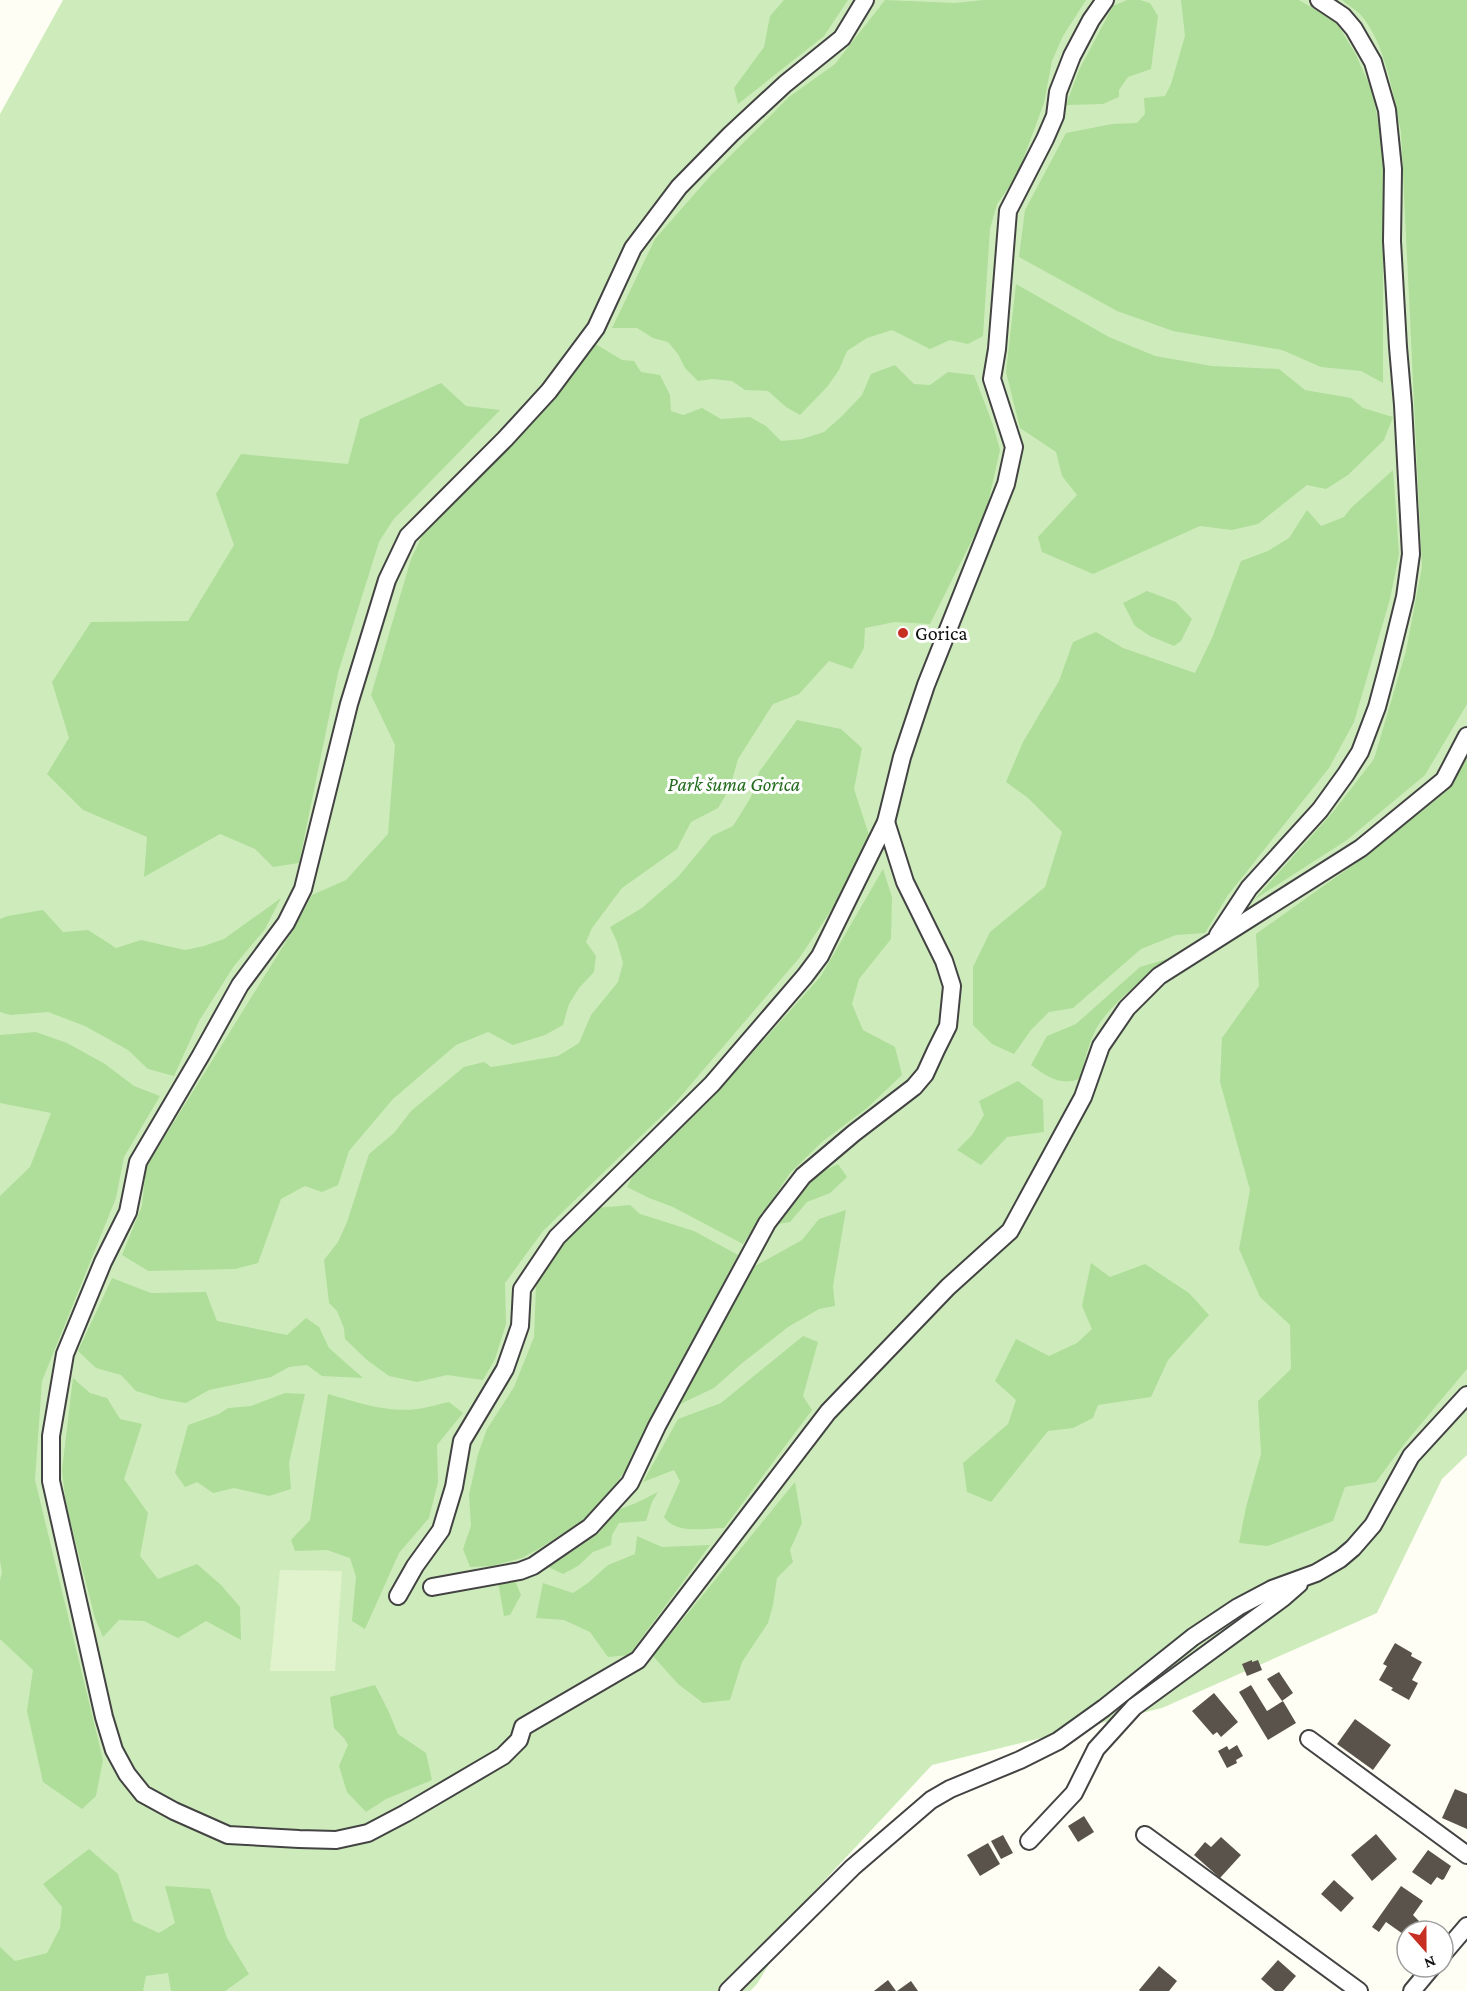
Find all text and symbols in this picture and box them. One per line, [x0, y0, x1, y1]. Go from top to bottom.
place label: Gorica [915, 622, 967, 644]
marker: Gorica [896, 626, 910, 640]
park label: Park šuma Gorica [668, 773, 800, 795]
north arrow [1395, 1919, 1455, 1979]
text: N [1422, 1953, 1438, 1972]

